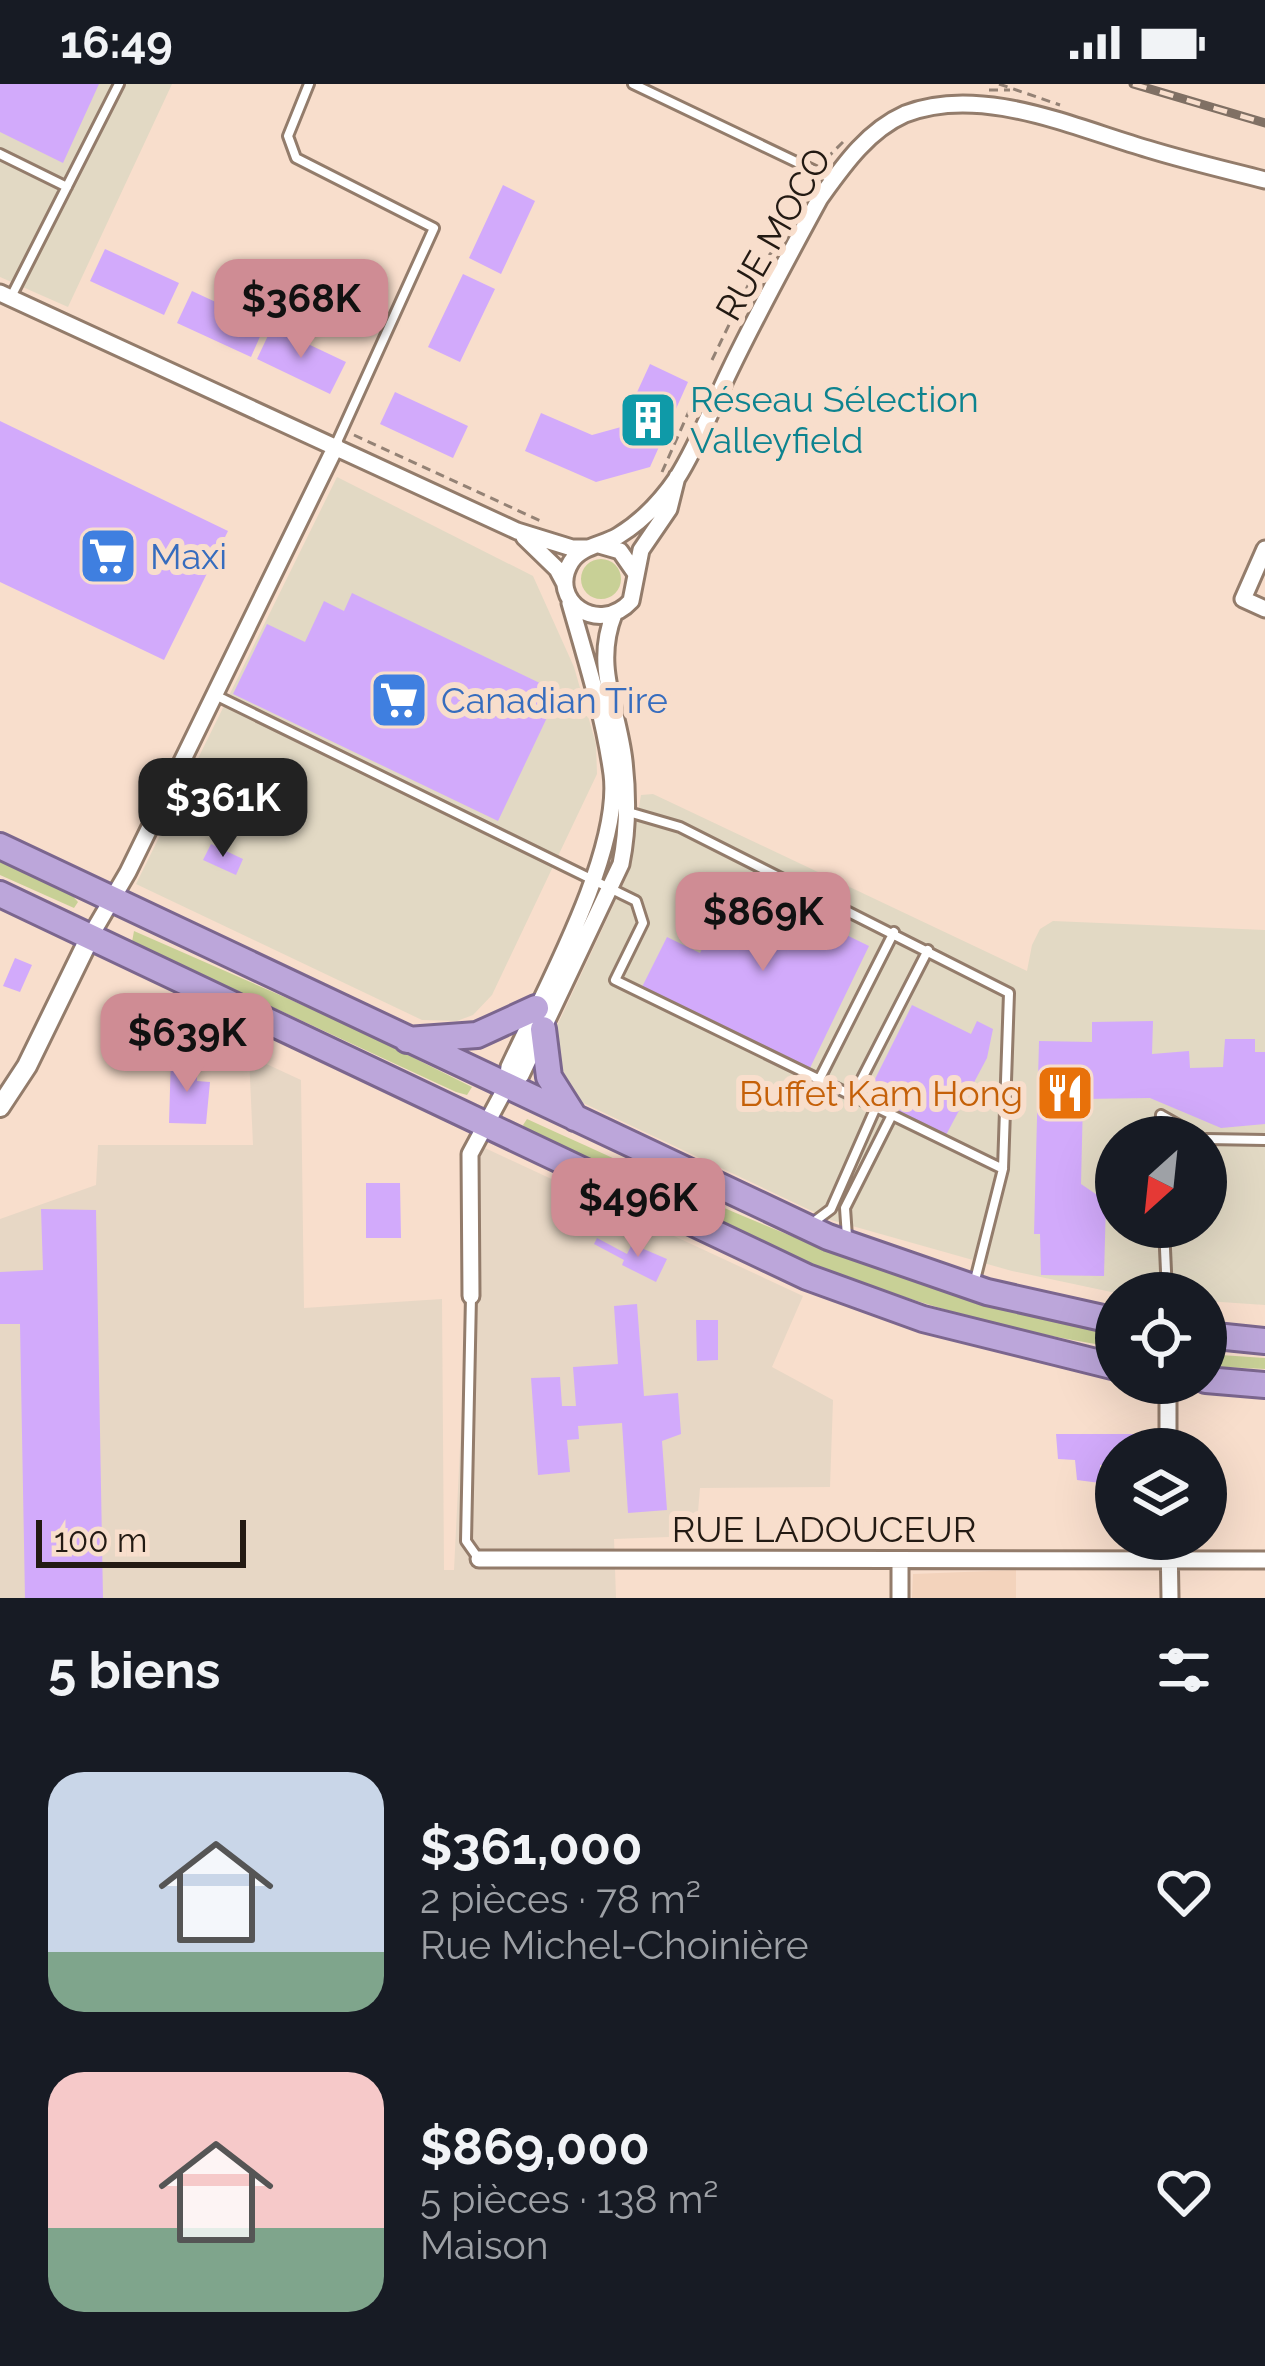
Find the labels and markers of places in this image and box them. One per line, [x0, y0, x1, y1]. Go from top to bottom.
pin: $368K [217, 259, 385, 361]
place label: Réseau Sélection Valleyfield [690, 378, 979, 461]
building icon: Réseau Sélection Valleyfield [617, 389, 679, 451]
supermarket icon: Maxi [77, 525, 139, 587]
place label: Maxi [150, 535, 227, 577]
supermarket icon: Canadian Tire [368, 669, 430, 731]
place label: Canadian Tire [441, 679, 668, 721]
pin: $361K [139, 758, 307, 860]
pin: $869K [679, 872, 847, 974]
pin: $639K [103, 993, 271, 1095]
restaurant icon: Buffet Kam Hong [1034, 1062, 1096, 1124]
place label: Buffet Kam Hong [739, 1072, 1023, 1114]
pin: $496K [554, 1158, 722, 1260]

